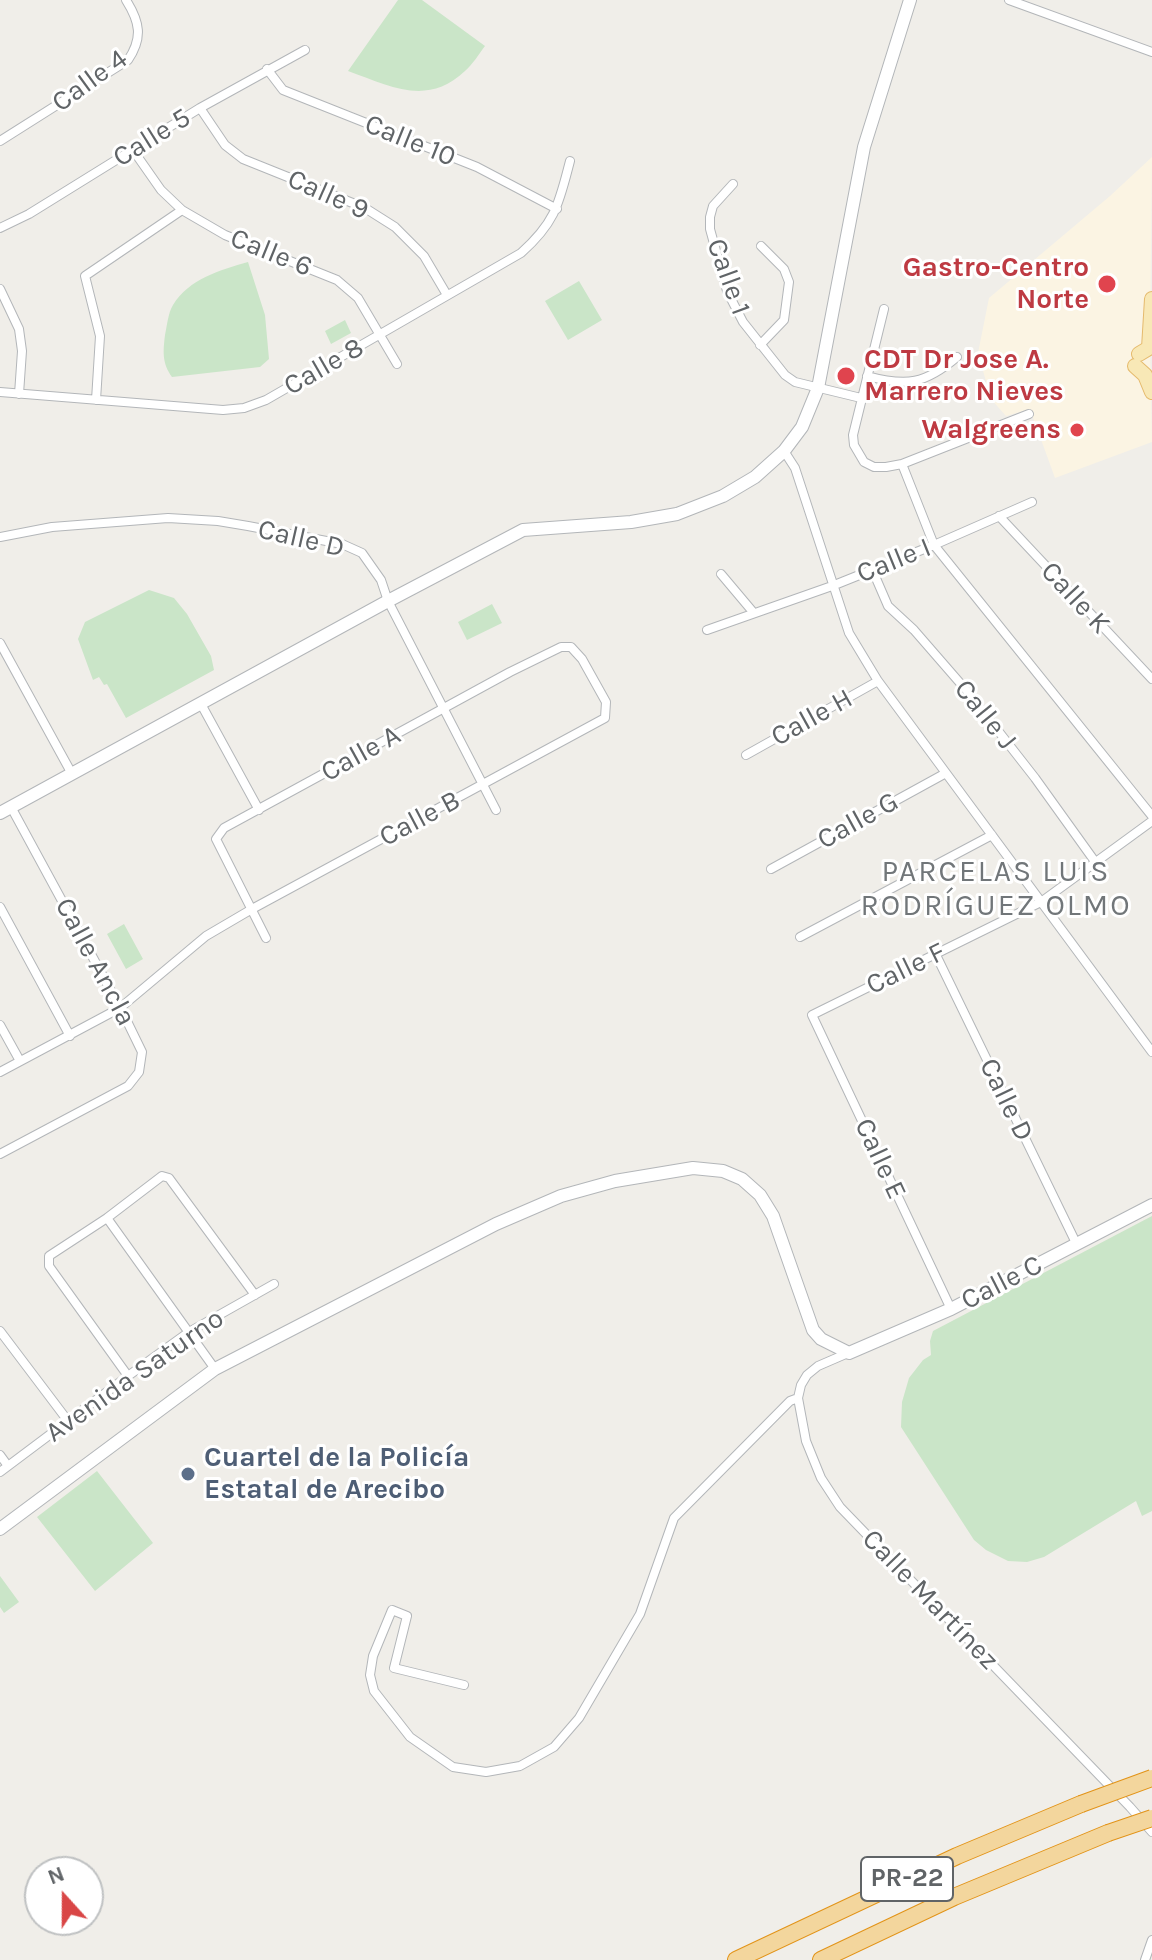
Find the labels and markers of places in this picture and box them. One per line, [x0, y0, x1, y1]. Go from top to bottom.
place label: Gastro-Centro Norte [903, 251, 1089, 317]
marker: Gastro-Centro Norte [1096, 273, 1118, 295]
place label: CDT Dr Jose A. Marrero Nieves [864, 343, 1064, 409]
marker: CDT Dr Jose A. Marrero Nieves [835, 365, 857, 387]
place label: Walgreens [922, 413, 1061, 447]
marker: Walgreens [1068, 421, 1086, 439]
place label: Cuartel de la Policía Estatal de Arecibo [204, 1441, 469, 1507]
marker: Cuartel de la Policía Estatal de Arecibo [179, 1465, 197, 1483]

